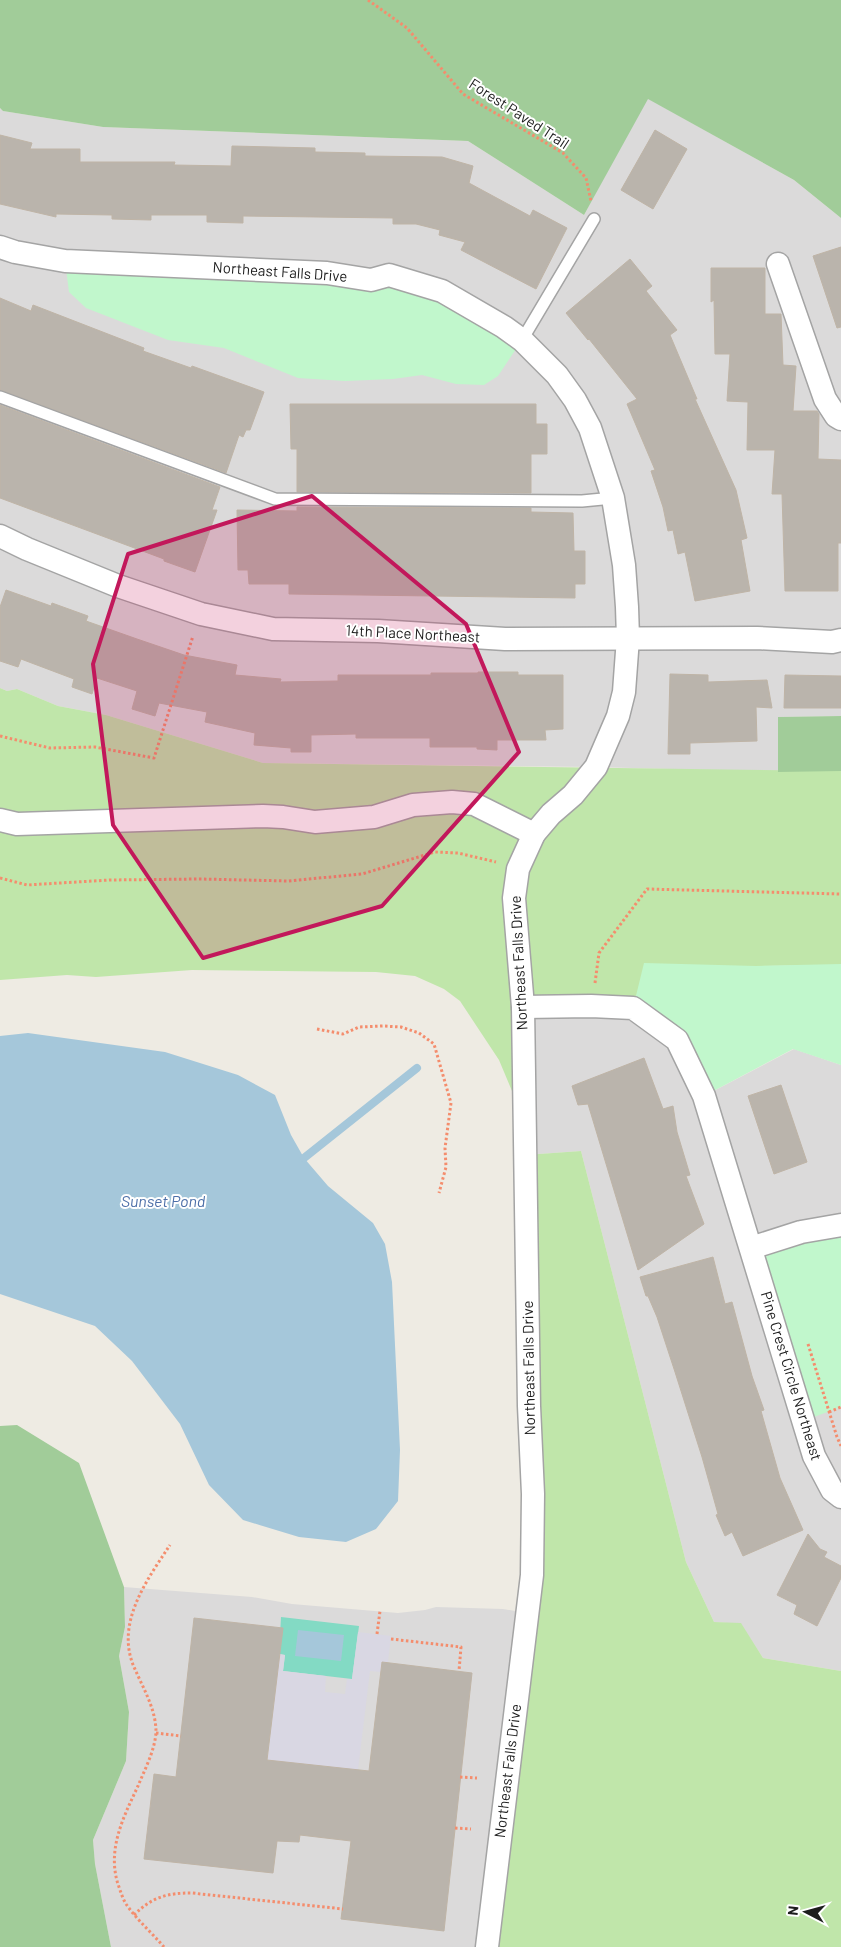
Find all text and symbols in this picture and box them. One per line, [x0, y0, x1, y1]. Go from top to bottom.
street label: Forest Paved Trail [466, 74, 573, 152]
street label: Northeast Falls Drive [212, 257, 348, 285]
street label: 14th Place Northeast [345, 620, 481, 646]
street label: Northeast Falls Drive [505, 895, 531, 1031]
water label: Sunset Pond [121, 1191, 206, 1210]
street label: Pine Crest Circle Northeast [758, 1289, 826, 1462]
street label: Northeast Falls Drive [518, 1300, 538, 1436]
street label: Northeast Falls Drive [490, 1703, 524, 1839]
north arrow [781, 1887, 831, 1937]
text: N [784, 1905, 802, 1916]

